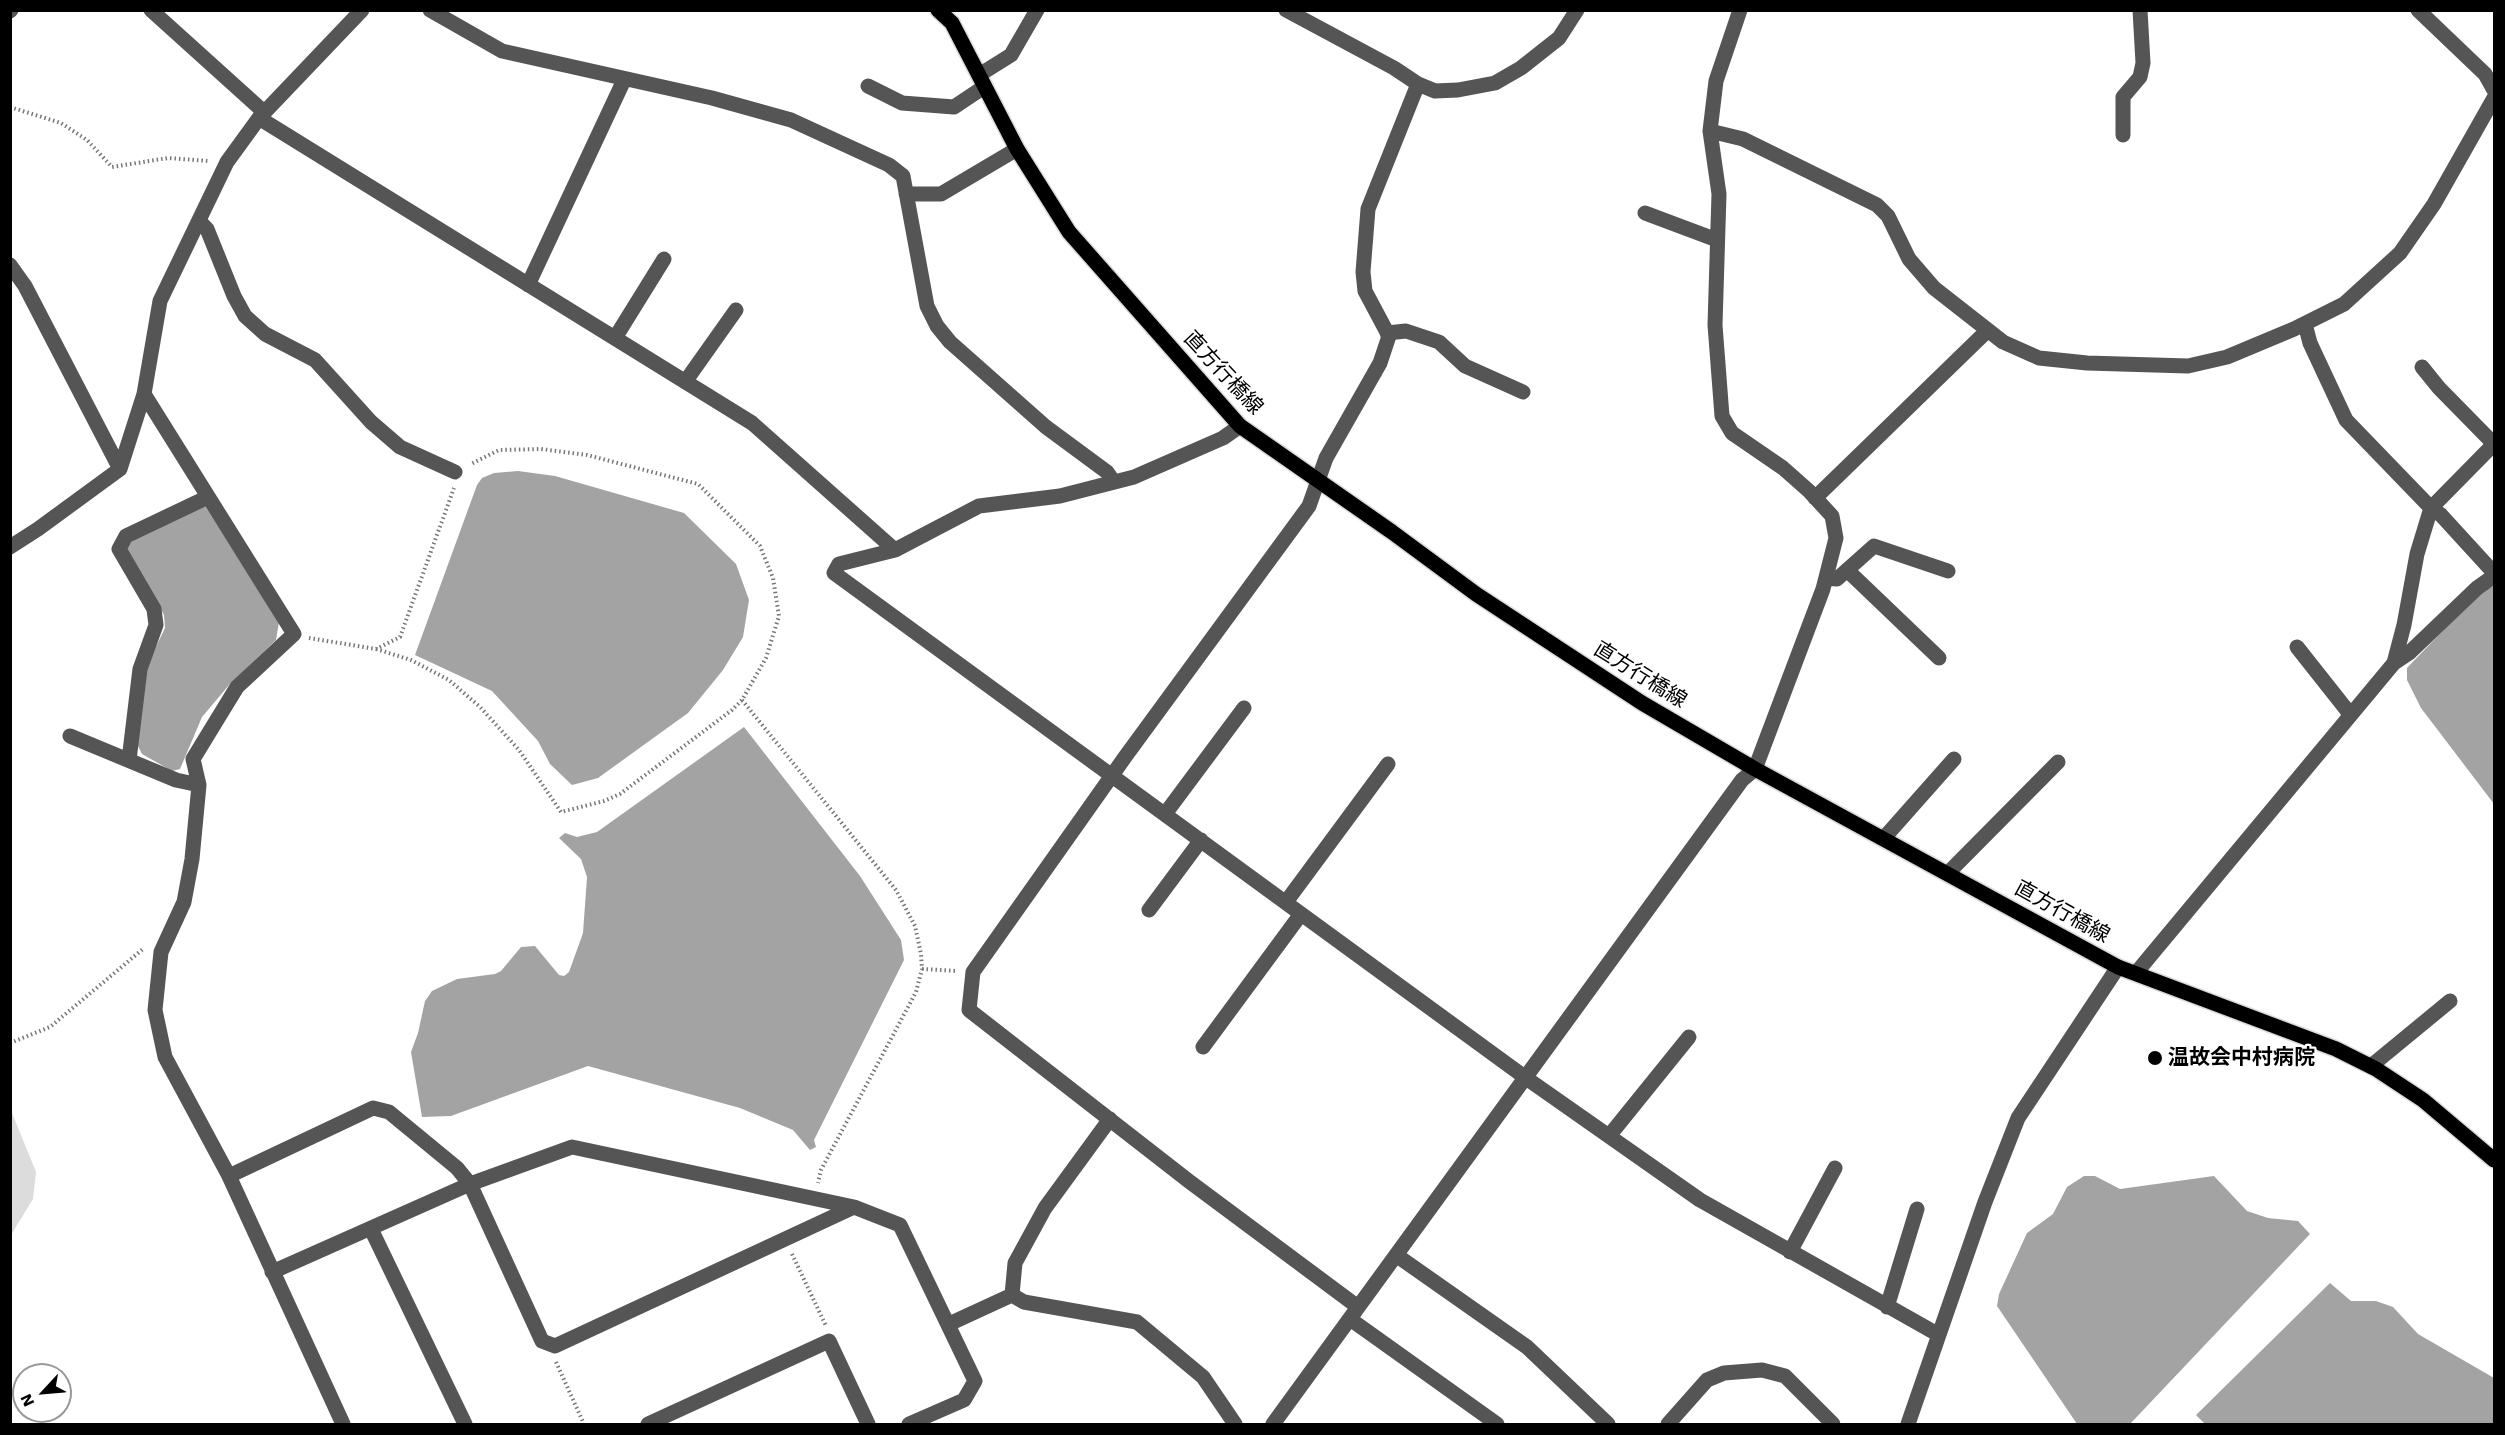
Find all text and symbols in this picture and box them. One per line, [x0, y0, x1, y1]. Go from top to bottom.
street label: 直方行橋線 [1178, 326, 1268, 420]
street label: 直方行橋線 [1589, 636, 1691, 714]
street label: 直方行橋線 [2010, 876, 2114, 948]
place label: 温故会中村病院 [2168, 1045, 2315, 1071]
marker: 温故会中村病院 [2146, 1049, 2164, 1067]
north arrow [12, 1363, 72, 1423]
text: N [16, 1391, 38, 1410]

